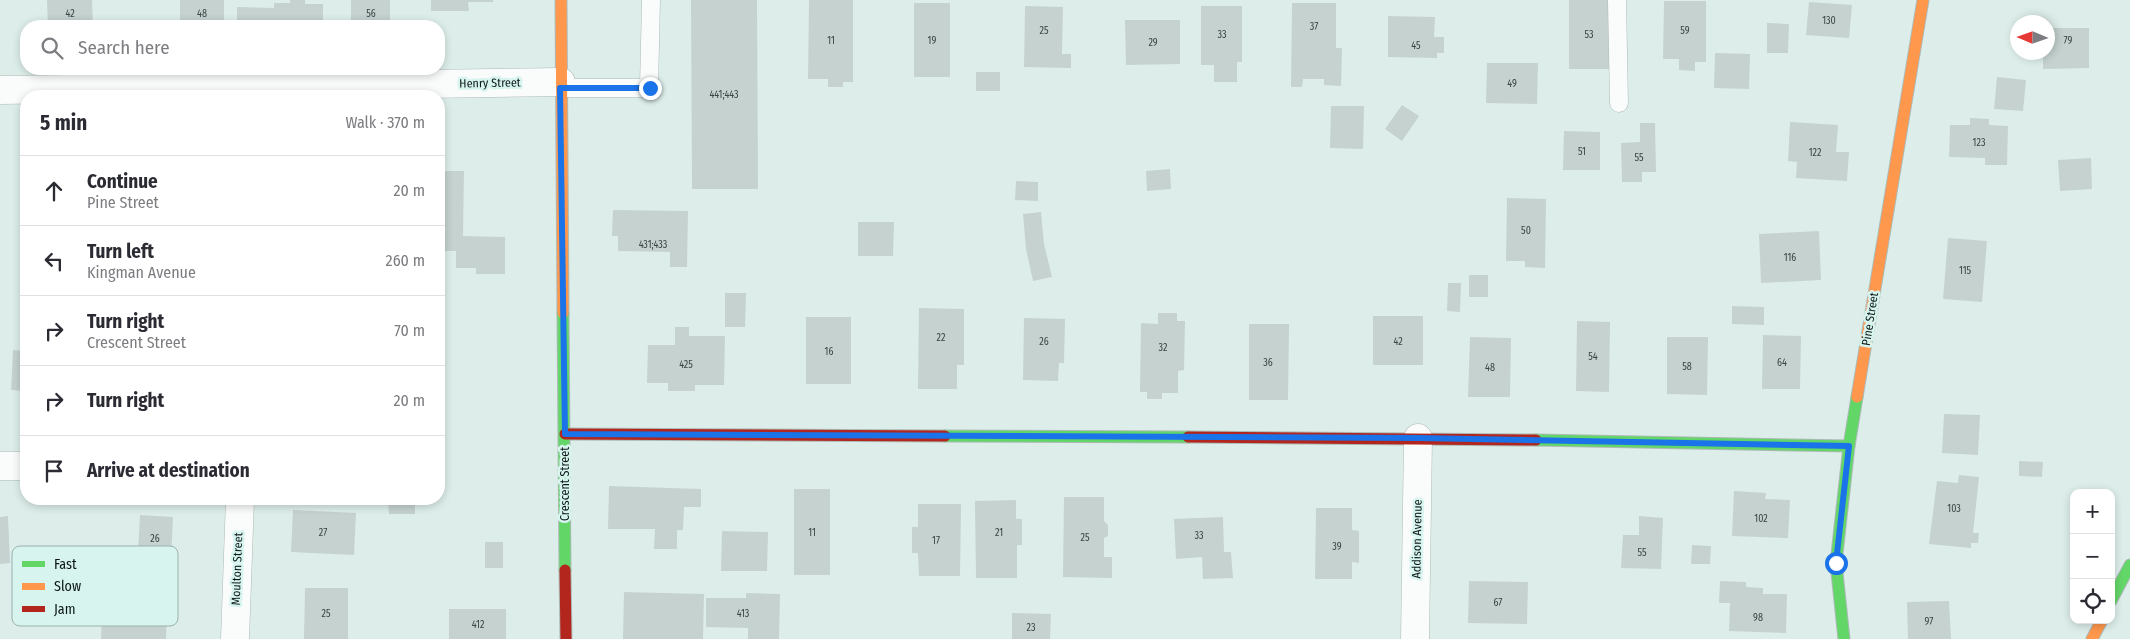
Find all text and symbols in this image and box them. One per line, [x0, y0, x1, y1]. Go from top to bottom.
house number: 42 [65, 8, 75, 20]
house number: 48 [197, 8, 207, 20]
house number: 56 [366, 8, 376, 20]
house number: 130 [1822, 15, 1836, 27]
north arrow [2010, 15, 2055, 60]
search box [20, 20, 445, 75]
house number: 37 [1310, 21, 1318, 33]
house number: 25 [1040, 25, 1049, 37]
house number: 59 [1680, 25, 1690, 37]
house number: 33 [1217, 29, 1227, 41]
house number: 53 [1584, 29, 1594, 41]
icon: search [38, 34, 66, 62]
house number: 11 [827, 35, 835, 47]
house number: 19 [928, 35, 937, 47]
house number: 79 [2064, 35, 2073, 47]
text: Search here [78, 36, 170, 59]
house number: 29 [1148, 37, 1158, 49]
house number: 45 [1411, 40, 1421, 52]
street label: Henry Street [459, 75, 521, 91]
route end [639, 77, 662, 100]
house number: 49 [1507, 78, 1517, 90]
house number: 441;443 [709, 89, 739, 101]
text: 5 min [40, 110, 87, 136]
text: Walk · 370 m [345, 113, 425, 132]
house number: 123 [1973, 137, 1986, 149]
house number: 51 [1578, 146, 1586, 158]
house number: 122 [1809, 147, 1822, 159]
house number: 55 [1634, 152, 1644, 164]
text: Continue [87, 170, 158, 193]
icon: ahead [40, 177, 68, 205]
text: 20 m [394, 181, 425, 200]
text: Pine Street [87, 193, 159, 212]
house number: 50 [1521, 225, 1531, 237]
house number: 431;433 [639, 239, 668, 251]
text: Turn left [87, 240, 154, 263]
icon: left [40, 247, 68, 275]
text: 260 m [386, 251, 425, 270]
house number: 116 [1784, 252, 1796, 264]
text: Kingman Avenue [87, 263, 196, 282]
house number: 115 [1959, 265, 1972, 277]
street label: Pine Street [1859, 291, 1881, 347]
text: Turn right [87, 310, 164, 333]
icon: right [40, 317, 68, 345]
text: 70 m [394, 321, 425, 340]
house number: 22 [937, 332, 946, 344]
text: Crescent Street [87, 333, 186, 352]
house number: 26 [1039, 336, 1049, 348]
house number: 42 [1393, 336, 1403, 348]
house number: 32 [1159, 342, 1168, 354]
house number: 16 [825, 346, 833, 358]
house number: 54 [1588, 351, 1598, 363]
house number: 36 [1263, 357, 1273, 369]
house number: 64 [1777, 357, 1787, 369]
house number: 425 [679, 359, 693, 371]
house number: 58 [1682, 361, 1692, 373]
house number: 48 [1485, 362, 1495, 374]
icon: right [40, 387, 68, 415]
text: Turn right [87, 389, 164, 412]
text: 20 m [394, 391, 425, 410]
street label: Crescent Street [558, 447, 572, 521]
icon: arrive [40, 457, 68, 485]
text: Arrive at destination [87, 459, 250, 482]
map controls [2070, 489, 2115, 624]
button: + [2070, 489, 2115, 534]
street label: Addison Avenue [1409, 499, 1425, 579]
house number: 103 [1947, 503, 1961, 515]
house number: 102 [1754, 513, 1768, 525]
house number: 27 [319, 527, 327, 539]
house number: 11 [808, 527, 816, 539]
house number: 21 [995, 527, 1003, 539]
house number: 33 [1194, 530, 1204, 542]
street label: Moulton Street [229, 532, 245, 606]
house number: 25 [1081, 532, 1090, 544]
house number: 26 [150, 533, 160, 545]
button: − [2070, 534, 2115, 579]
house number: 17 [932, 535, 940, 547]
house number: 39 [1332, 541, 1342, 553]
legend [12, 546, 178, 626]
house number: 55 [1637, 547, 1647, 559]
route start [1825, 552, 1848, 575]
text: Fast [54, 556, 77, 573]
text: Slow [54, 578, 81, 595]
button: locate [2070, 579, 2115, 624]
house number: 67 [1494, 597, 1502, 609]
text: Jam [54, 601, 75, 618]
house number: 25 [322, 608, 331, 620]
house number: 413 [737, 608, 750, 620]
house number: 98 [1753, 612, 1763, 624]
house number: 97 [1925, 616, 1933, 628]
house number: 412 [472, 619, 485, 631]
house number: 23 [1027, 622, 1036, 634]

